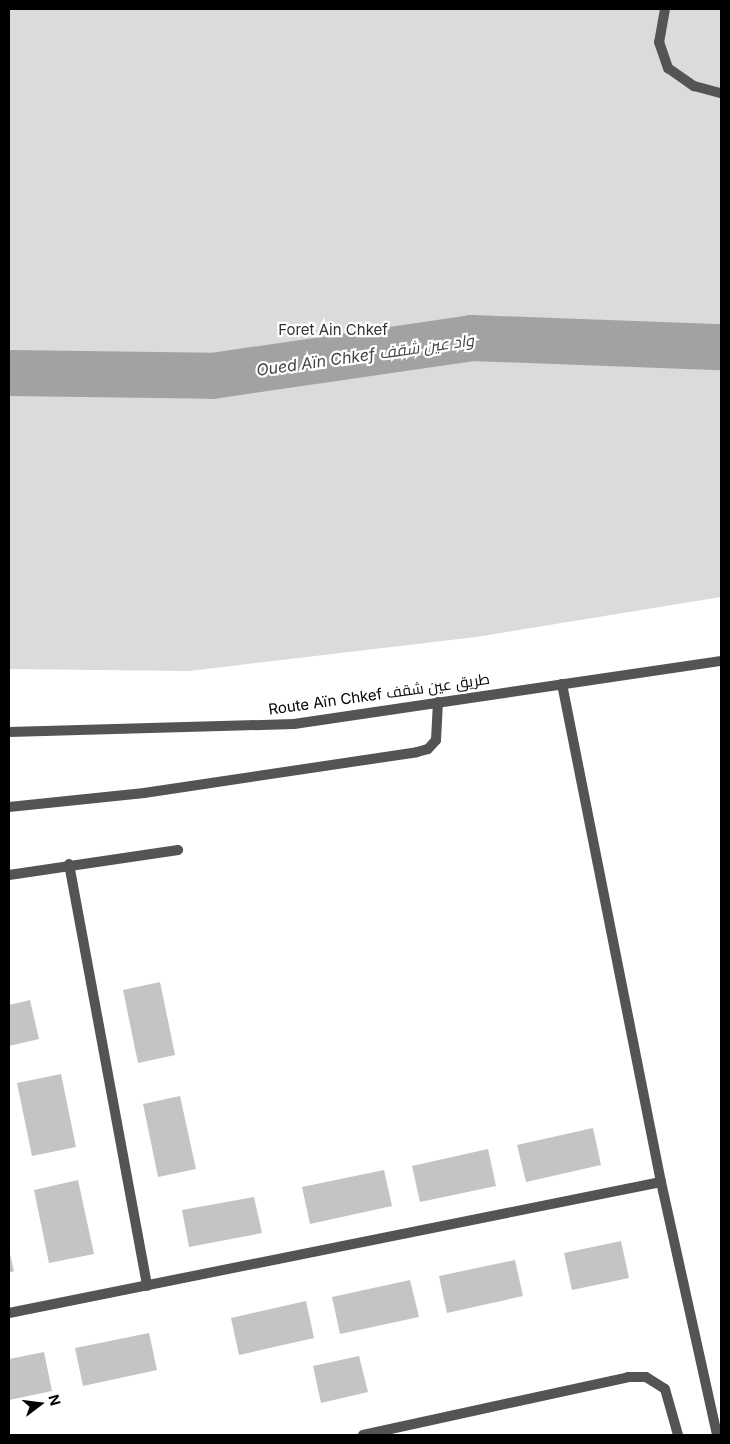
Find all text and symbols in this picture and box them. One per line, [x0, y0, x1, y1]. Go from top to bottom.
park label: Foret Ain Chkef [278, 321, 388, 339]
water label: Oued Aïn Chkef واد عين شقف [255, 330, 475, 380]
street label: Route Aïn Chkef طريق عين شقف [267, 670, 491, 718]
north arrow [15, 1379, 65, 1429]
text: N [45, 1393, 65, 1407]

